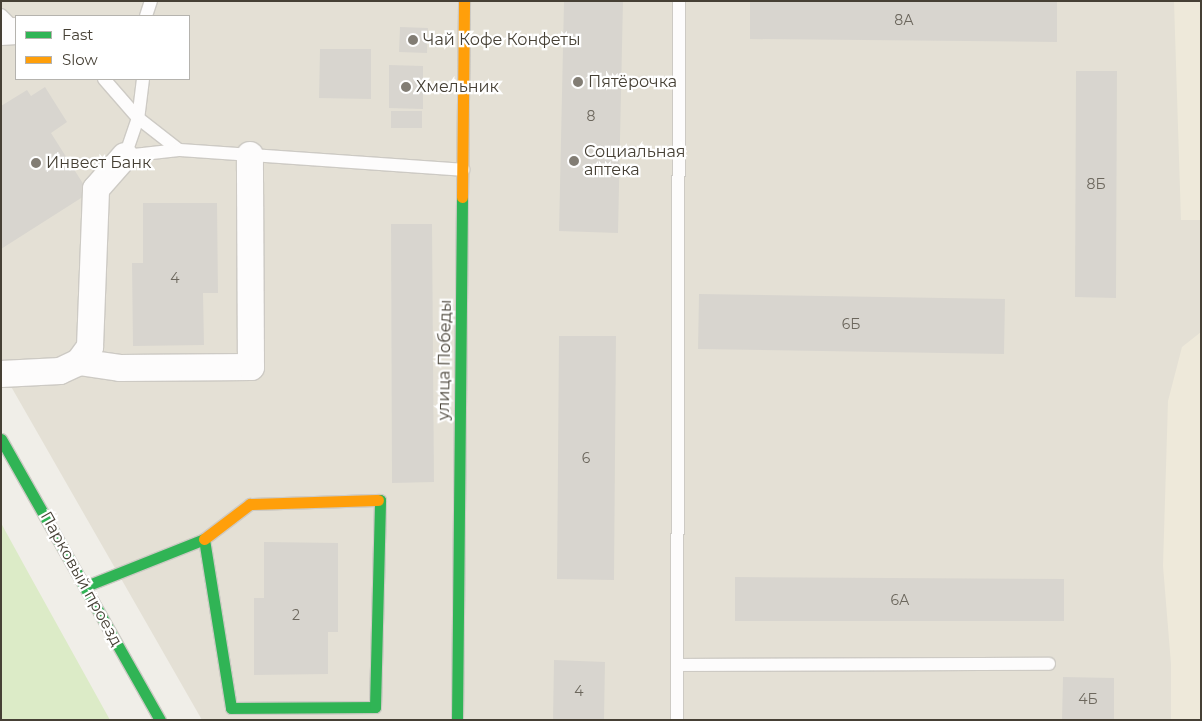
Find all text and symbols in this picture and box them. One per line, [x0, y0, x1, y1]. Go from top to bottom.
house number: 8А [894, 12, 914, 28]
legend [15, 15, 190, 80]
text: Fast [62, 25, 93, 44]
place label: Чай Кофе Конфеты [423, 30, 580, 50]
marker: Чай Кофе Конфеты [407, 34, 419, 46]
text: Slow [62, 50, 98, 69]
place label: Пятёрочка [588, 72, 677, 92]
marker: Пятёрочка [572, 76, 584, 88]
place label: Хмельник [416, 77, 499, 97]
marker: Хмельник [400, 81, 412, 93]
house number: 8 [587, 108, 595, 124]
place label: Социальная аптека [584, 142, 685, 180]
place label: Инвест Банк [46, 153, 151, 173]
marker: Социальная аптека [568, 155, 580, 167]
marker: Инвест Банк [30, 157, 42, 169]
house number: 8Б [1086, 176, 1106, 192]
house number: 4 [170, 270, 180, 286]
street label: улица Победы [434, 299, 456, 421]
house number: 6Б [842, 316, 860, 332]
house number: 6 [582, 450, 590, 466]
street label: Парковый проезд [36, 508, 126, 650]
house number: 6А [890, 592, 910, 608]
house number: 2 [292, 607, 300, 623]
house number: 4 [574, 683, 584, 699]
house number: 4Б [1078, 691, 1098, 707]

